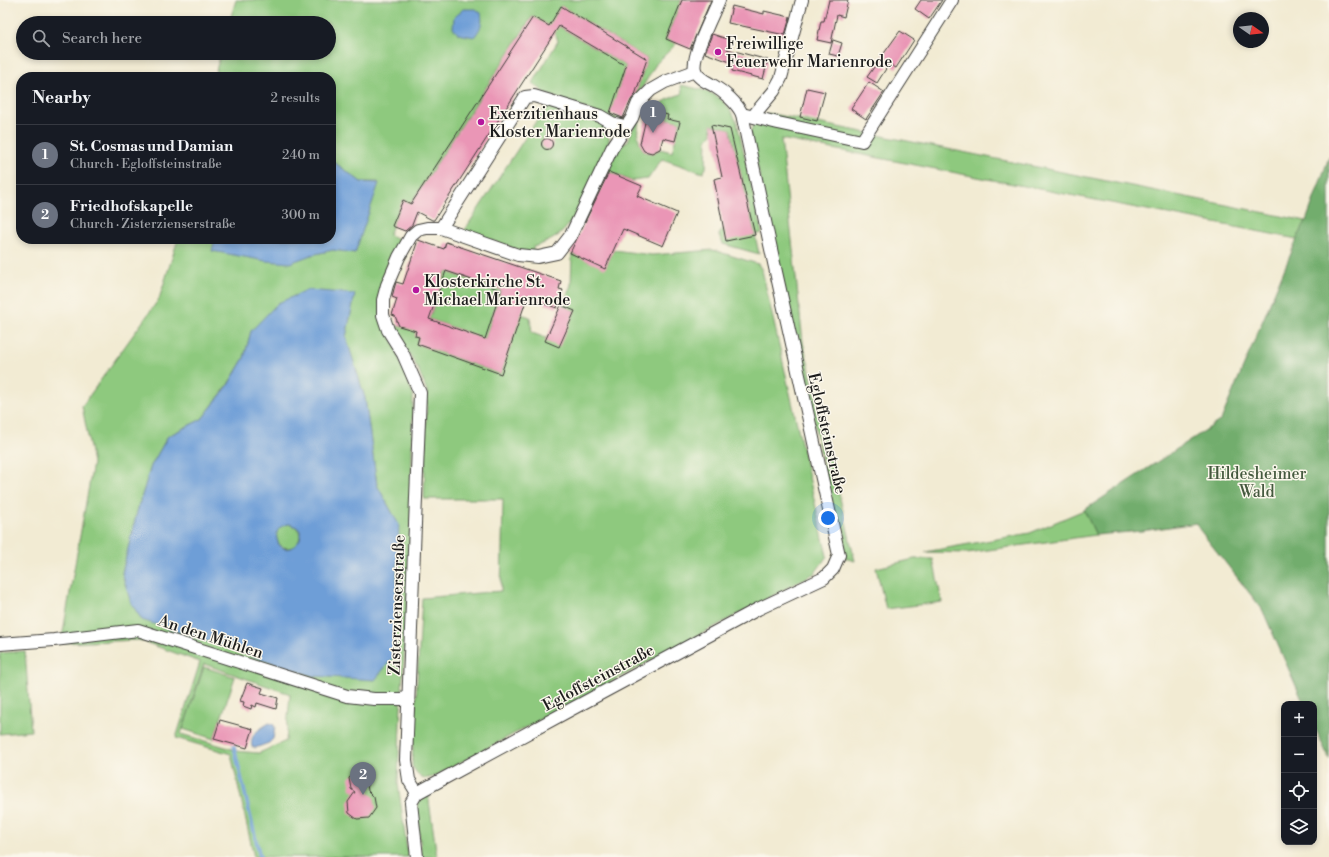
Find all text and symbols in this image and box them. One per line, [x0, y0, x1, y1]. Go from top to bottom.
north arrow [1233, 12, 1269, 48]
search box [16, 16, 336, 60]
icon: search [30, 27, 52, 49]
text: Search here [62, 29, 142, 48]
place label: Freiwillige Feuerwehr Marienrode [726, 34, 892, 72]
marker: Freiwillige Feuerwehr Marienrode [713, 47, 723, 57]
text: Nearby [32, 87, 91, 109]
text: 2 results [271, 90, 320, 106]
pin: 1 [640, 100, 666, 133]
place label: Exerzitienhaus Kloster Marienrode [489, 104, 631, 142]
marker: Exerzitienhaus Kloster Marienrode [476, 117, 486, 127]
text: St. Cosmas und Damian [70, 137, 233, 156]
text: 1 [42, 147, 48, 163]
text: 240 m [282, 147, 320, 163]
text: Church · Egloffsteinstraße [70, 156, 222, 172]
text: Friedhofskapelle [70, 197, 193, 216]
text: 2 [41, 207, 49, 223]
text: 300 m [282, 207, 320, 223]
text: Church · Zisterzienserstraße [70, 216, 236, 232]
place label: Klosterkirche St. Michael Marienrode [424, 272, 570, 310]
marker: Klosterkirche St. Michael Marienrode [411, 285, 421, 295]
street label: Egloffsteinstraße [803, 371, 851, 496]
park label: Hildesheimer Wald [1208, 464, 1307, 502]
your location [818, 508, 838, 528]
street label: Zisterzienserstraße [385, 534, 409, 676]
street label: An den Mühlen [155, 610, 266, 663]
street label: Egloffsteinstraße [539, 640, 658, 716]
map controls [1281, 701, 1317, 845]
button: + [1281, 701, 1317, 737]
button: − [1281, 737, 1317, 773]
pin: 2 [350, 762, 376, 795]
button: locate [1281, 773, 1317, 809]
button: layers [1281, 809, 1317, 845]

